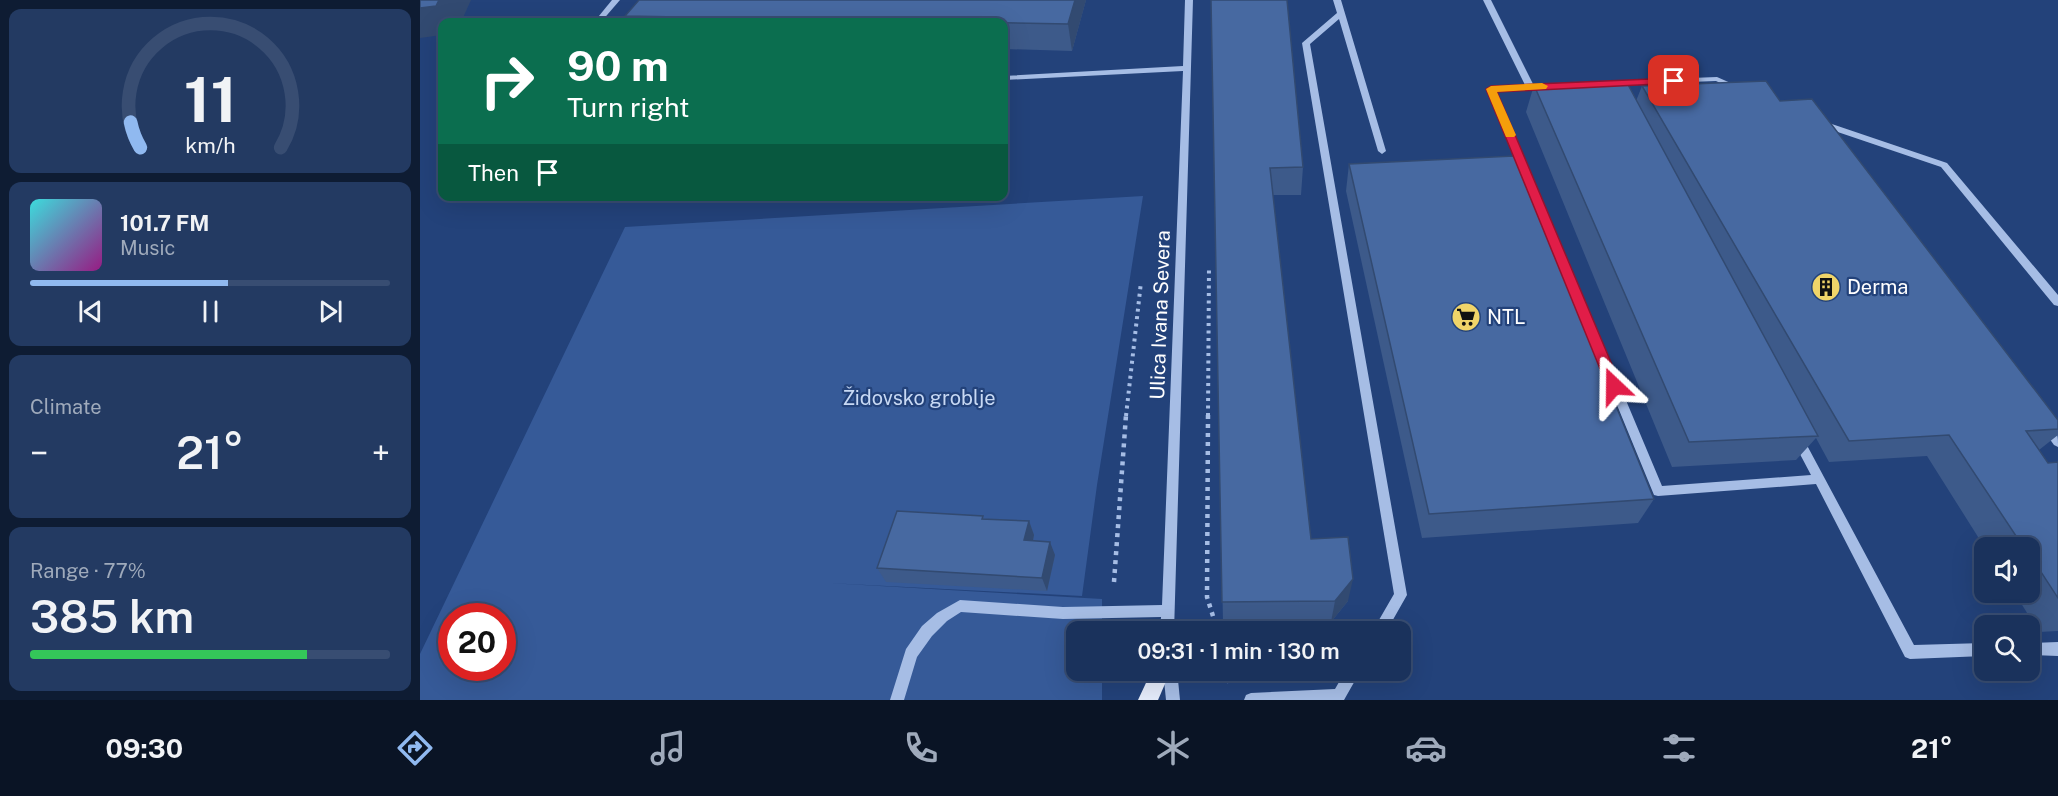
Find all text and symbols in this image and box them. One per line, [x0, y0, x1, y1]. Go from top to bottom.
text: 90 m [567, 41, 669, 90]
icon: right [468, 42, 546, 120]
pin [1648, 55, 1699, 106]
text: 11 [183, 63, 237, 136]
icon: arrive [1657, 64, 1690, 97]
text: Turn right [567, 91, 690, 123]
text: km/h [185, 133, 235, 158]
icon: arrive [531, 156, 564, 189]
text: Then [468, 160, 519, 186]
text: 101.7 FM [120, 210, 210, 236]
street label: Ulica Ivana Severa [1145, 230, 1175, 400]
text: Music [120, 236, 175, 260]
building icon: Derma [1810, 271, 1842, 303]
place label: Derma [1847, 275, 1908, 299]
icon: previous [74, 295, 107, 328]
icon: pause [194, 295, 227, 328]
icon: next [314, 295, 347, 328]
supermarket icon: NTL [1450, 301, 1482, 333]
place label: NTL [1487, 305, 1526, 329]
position arrow [1582, 354, 1646, 418]
park label: Židovsko groblje [842, 386, 996, 410]
text: Climate [30, 395, 102, 419]
text: 21° [176, 426, 244, 479]
text: − [30, 434, 48, 472]
text: + [372, 434, 390, 472]
map controls [1974, 537, 2040, 681]
button: sound [1974, 537, 2040, 603]
text: Range · 77% [30, 559, 146, 583]
text: 385 km [30, 590, 194, 643]
speed limit sign: 20 [438, 603, 516, 681]
button: search [1974, 615, 2040, 681]
text: 09:31 · 1 min · 130 m [1137, 638, 1340, 664]
icon: directions [394, 727, 436, 769]
icon: music [647, 727, 689, 769]
icon: phone [900, 727, 942, 769]
icon: climate [1152, 727, 1194, 769]
icon: car [1405, 727, 1447, 769]
icon: filters [1658, 727, 1700, 769]
text: 09:30 [105, 732, 183, 764]
text: 21° [1911, 732, 1953, 764]

